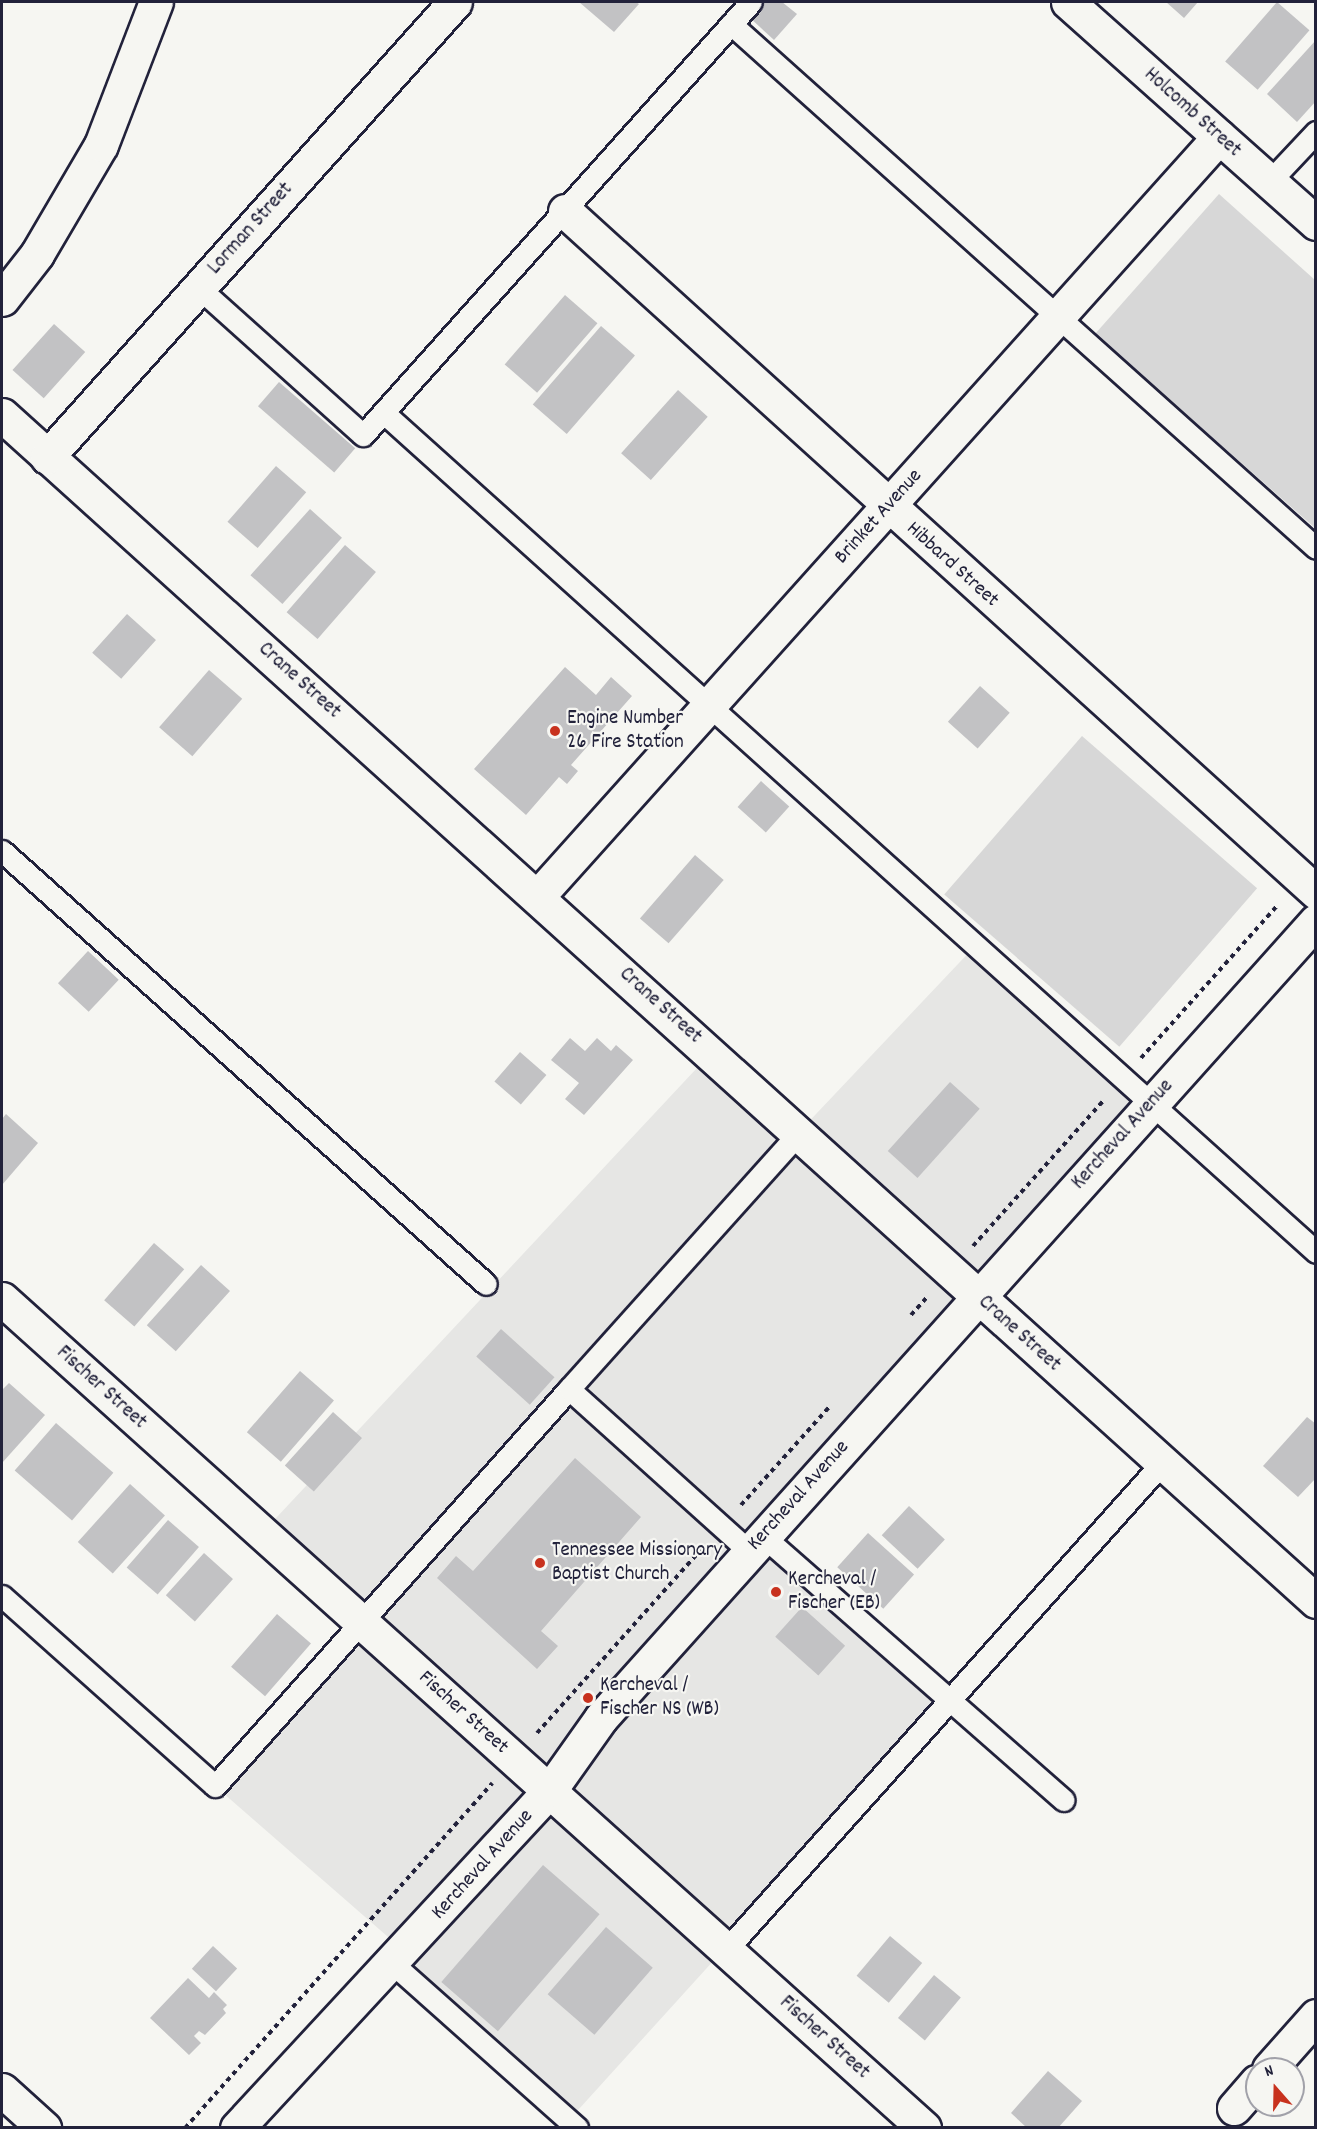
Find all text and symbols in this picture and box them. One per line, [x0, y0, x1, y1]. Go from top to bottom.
street label: Holcomb Street [1138, 63, 1246, 163]
street label: Lorman Street [203, 178, 299, 280]
street label: Brinket Avenue [830, 464, 928, 570]
street label: Hibbard Street [900, 517, 1004, 613]
street label: Crane Street [252, 637, 346, 725]
place label: Engine Number 26 Fire Station [567, 706, 684, 756]
marker: Engine Number 26 Fire Station [548, 724, 562, 738]
street label: Crane Street [613, 962, 707, 1050]
street label: Kercheval Avenue [1067, 1075, 1179, 1195]
street label: Crane Street [972, 1290, 1066, 1378]
street label: Fischer Street [51, 1341, 151, 1435]
street label: Kercheval Avenue [743, 1436, 855, 1556]
place label: Tennessee Missionary Baptist Church [552, 1538, 722, 1588]
marker: Tennessee Missionary Baptist Church [533, 1556, 547, 1570]
place label: Kercheval / Fischer (EB) [788, 1567, 880, 1617]
marker: Kercheval / Fischer (EB) [769, 1585, 783, 1599]
street label: Fischer Street [413, 1666, 513, 1760]
place label: Kercheval / Fischer NS (WB) [600, 1673, 719, 1723]
marker: Kercheval / Fischer NS (WB) [581, 1691, 595, 1705]
street label: Kercheval Avenue [427, 1805, 539, 1925]
street label: Fischer Street [774, 1991, 874, 2085]
north arrow [1245, 2057, 1305, 2117]
text: N [1262, 2059, 1277, 2084]

